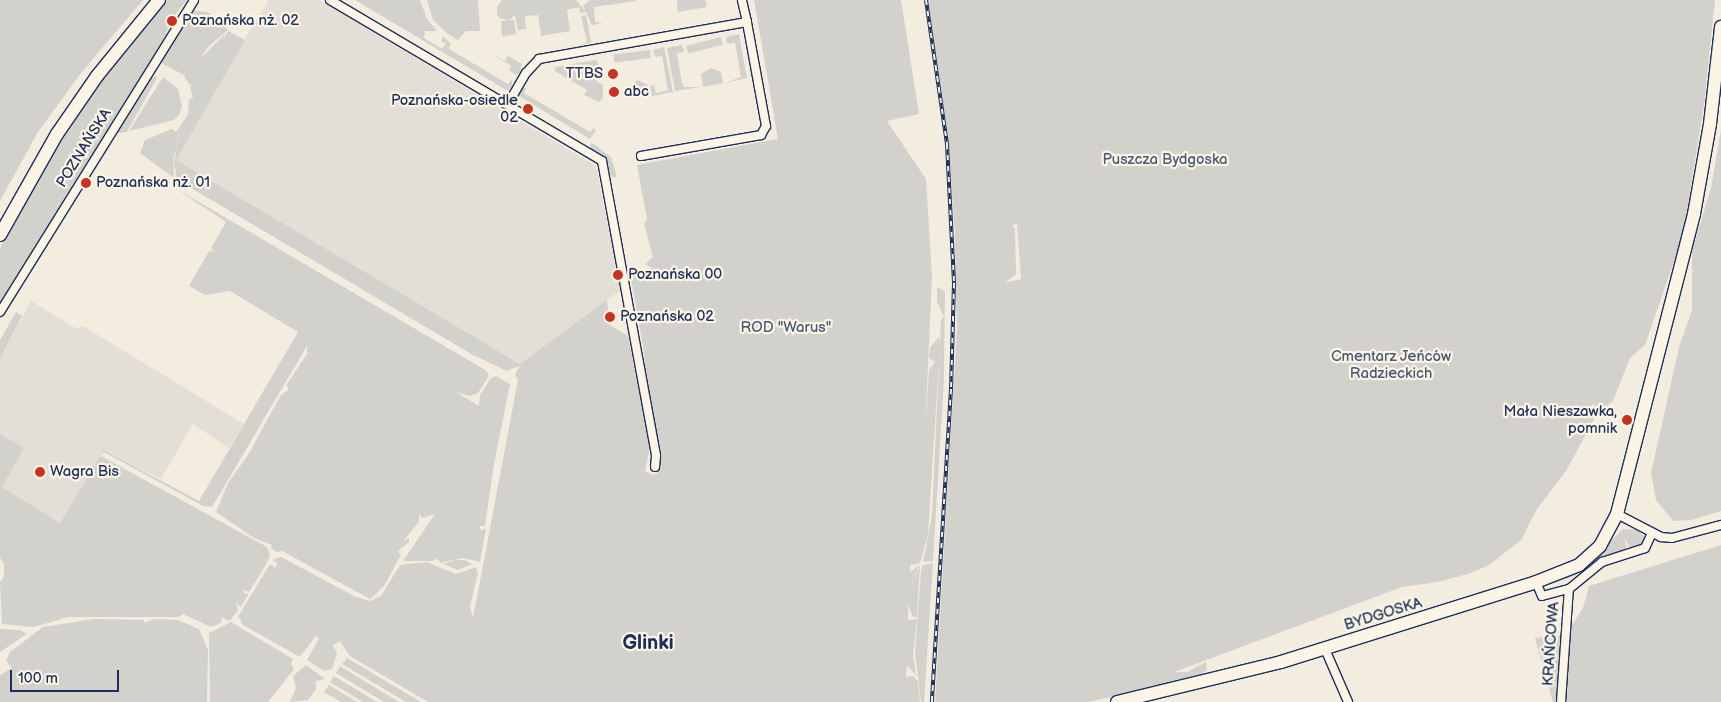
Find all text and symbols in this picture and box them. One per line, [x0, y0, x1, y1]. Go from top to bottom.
place label: Poznańska nż. 02 [182, 12, 299, 30]
marker: Poznańska nż. 02 [166, 15, 178, 27]
place label: TTBS [566, 65, 603, 83]
marker: TTBS [607, 68, 619, 80]
place label: abc [624, 83, 649, 101]
marker: abc [608, 86, 620, 98]
place label: Poznańska-osiedle 02 [391, 91, 518, 126]
marker: Poznańska-osiedle 02 [522, 103, 534, 115]
street label: POZNAŃSKA [53, 105, 115, 191]
park label: Puszcza Bydgoska [1102, 151, 1228, 169]
place label: Poznańska nż. 01 [96, 174, 210, 192]
marker: Poznańska nż. 01 [80, 177, 92, 189]
place label: Poznańska 00 [628, 266, 722, 284]
marker: Poznańska 00 [612, 269, 624, 281]
place label: Poznańska 02 [620, 308, 714, 326]
marker: Poznańska 02 [604, 311, 616, 323]
park label: ROD "Warus" [741, 319, 831, 337]
park label: Cmentarz Jeńców Radzieckich [1330, 347, 1452, 382]
place label: Mała Nieszawka, pomnik [1503, 402, 1617, 437]
marker: Mała Nieszawka, pomnik [1621, 414, 1633, 426]
place label: Wagra Bis [50, 463, 119, 481]
marker: Wagra Bis [34, 466, 46, 478]
street label: BYDGOSKA [1342, 594, 1424, 634]
street label: KRAŃCOWA [1539, 601, 1563, 687]
district label: Glinki [622, 631, 674, 655]
scale bar [12, 660, 121, 692]
text: 100 m [18, 669, 58, 688]

